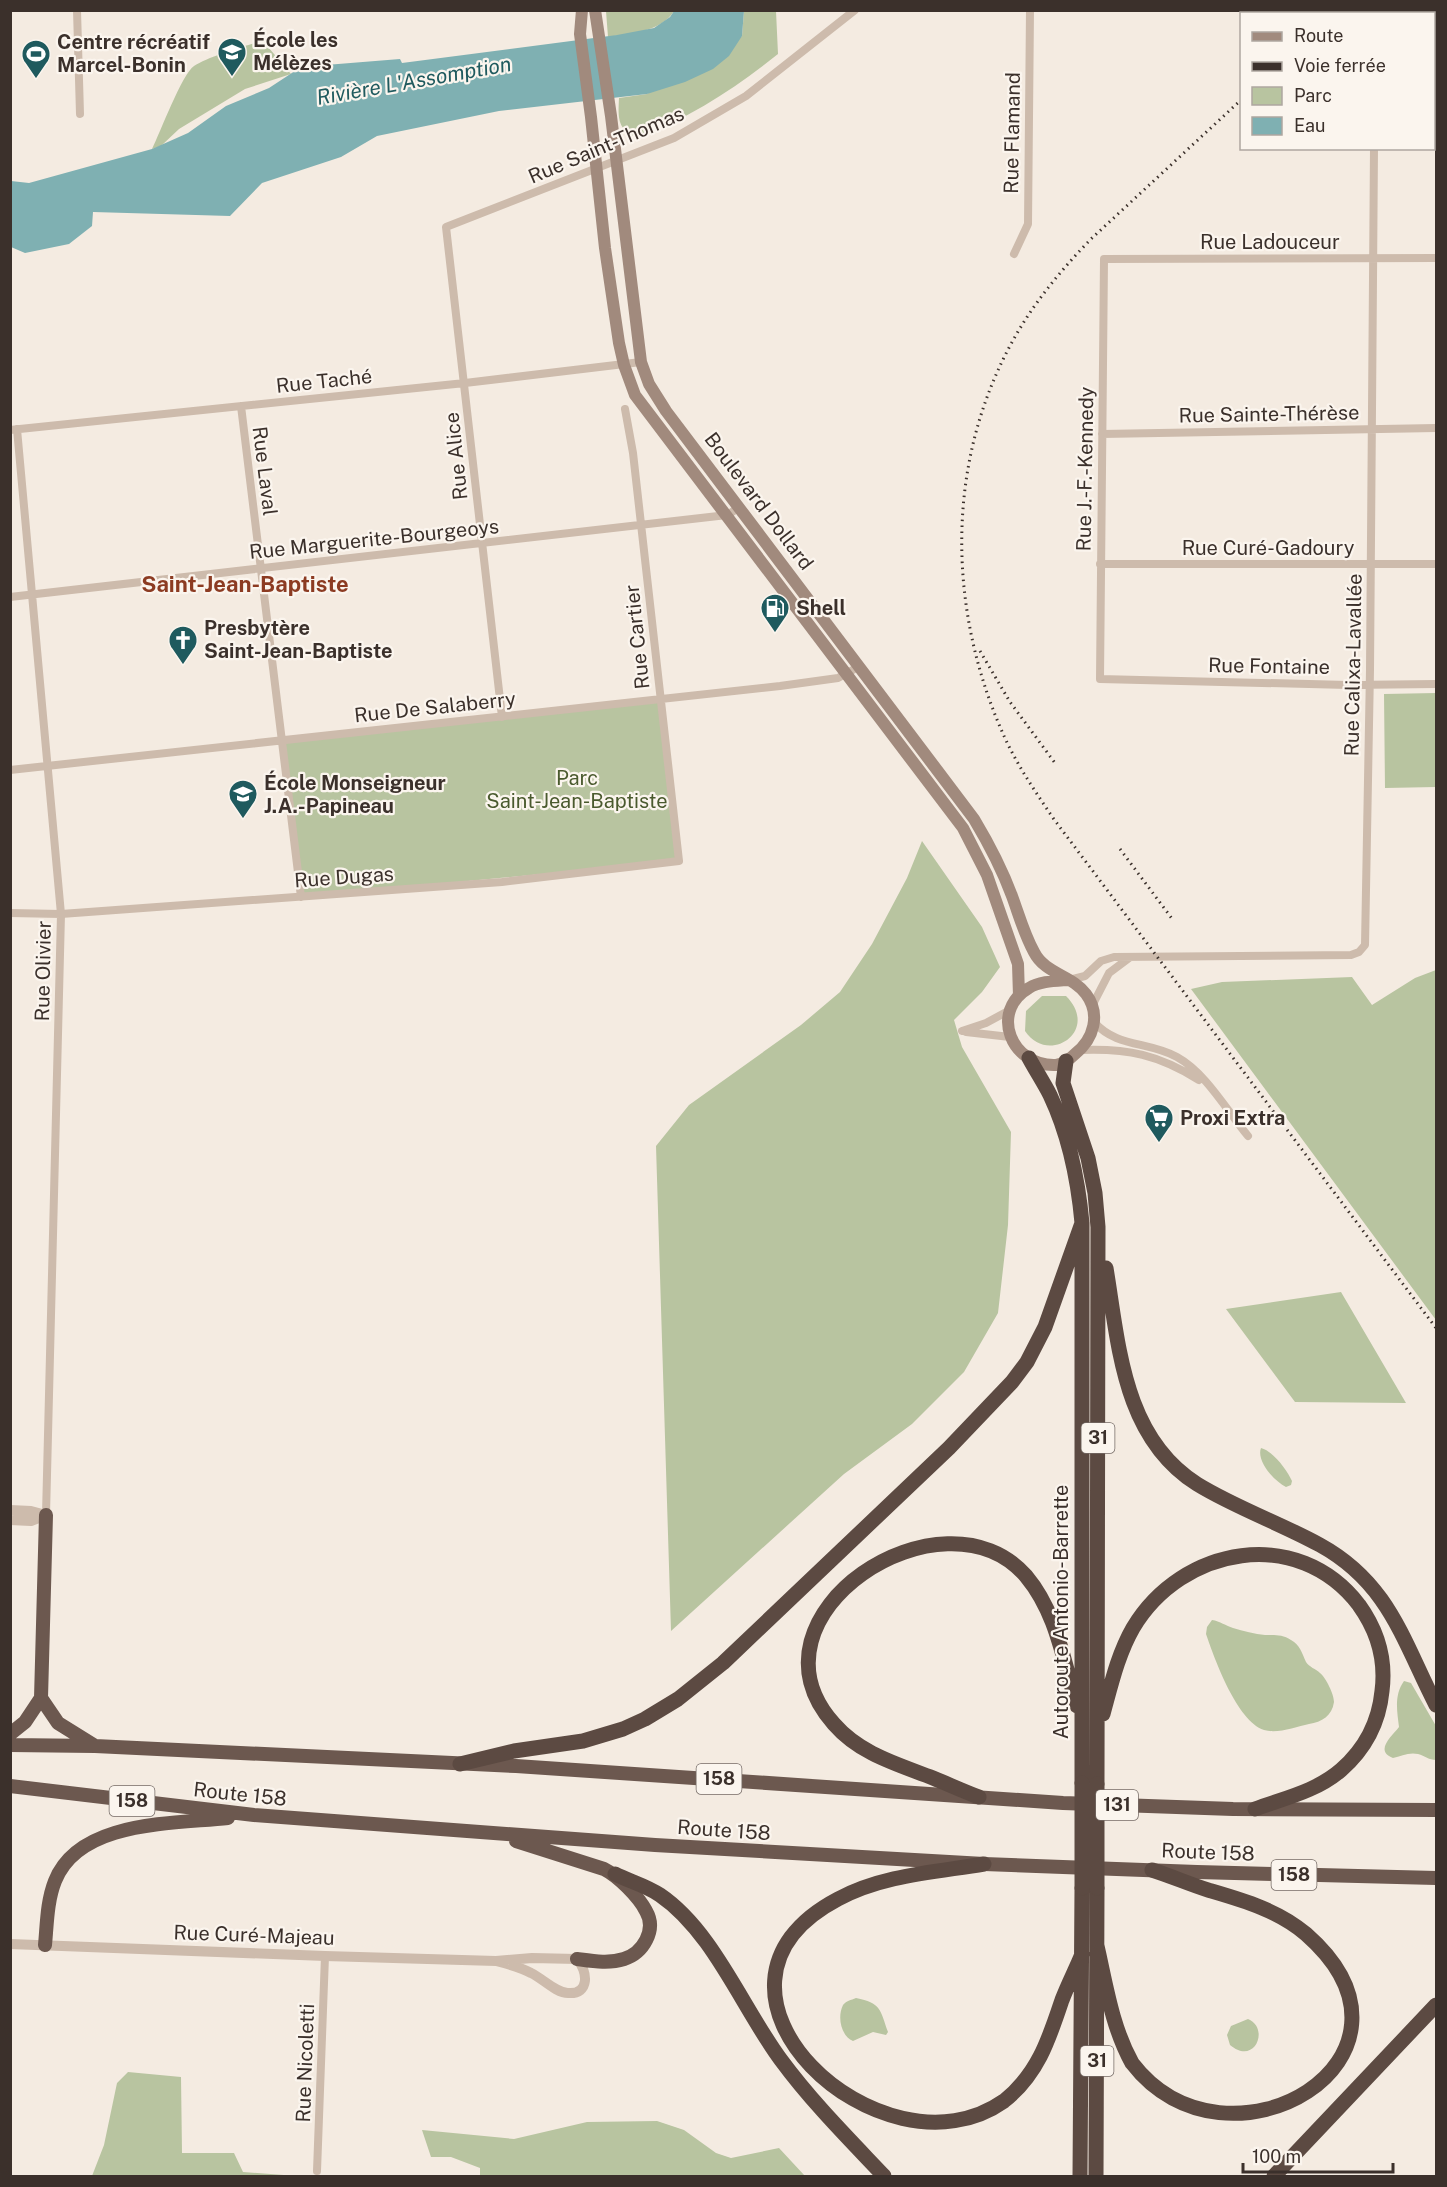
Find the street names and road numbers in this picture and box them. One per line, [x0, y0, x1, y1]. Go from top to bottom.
street label: Rue Flamand [999, 72, 1025, 194]
street label: Rue Saint-Thomas [524, 101, 688, 189]
street label: Rue Ladouceur [1200, 230, 1340, 254]
street label: Rue Taché [275, 364, 373, 398]
street label: Rue J.-F.-Kennedy [1072, 386, 1098, 552]
street label: Rue Sainte-Thérèse [1178, 400, 1360, 428]
street label: Rue Alice [439, 411, 473, 501]
street label: Rue Laval [248, 425, 282, 517]
street label: Boulevard Dollard [699, 427, 819, 575]
street label: Rue Marguerite-Bourgeoys [248, 514, 500, 564]
street label: Rue Curé-Gadoury [1182, 536, 1355, 560]
street label: Rue Calixa-Lavallée [1339, 573, 1367, 757]
street label: Rue Cartier [620, 583, 654, 691]
street label: Rue Fontaine [1208, 653, 1330, 679]
street label: Rue De Salaberry [353, 687, 517, 727]
street label: Rue Dugas [293, 862, 395, 892]
street label: Rue Olivier [30, 920, 56, 1022]
road number: 31 [1082, 1423, 1114, 1453]
street label: Autoroute Antonio-Barrette [1049, 1485, 1073, 1739]
road number: 158 [696, 1764, 742, 1794]
street label: Route 158 [192, 1777, 288, 1811]
road number: 158 [110, 1786, 154, 1816]
road number: 131 [1096, 1790, 1138, 1820]
street label: Route 158 [676, 1815, 772, 1845]
street label: Route 158 [1161, 1838, 1255, 1866]
road number: 158 [1272, 1860, 1316, 1890]
street label: Rue Curé-Majeau [173, 1920, 335, 1950]
street label: Rue Nicoletti [291, 2003, 319, 2123]
road number: 31 [1080, 2046, 1114, 2076]

